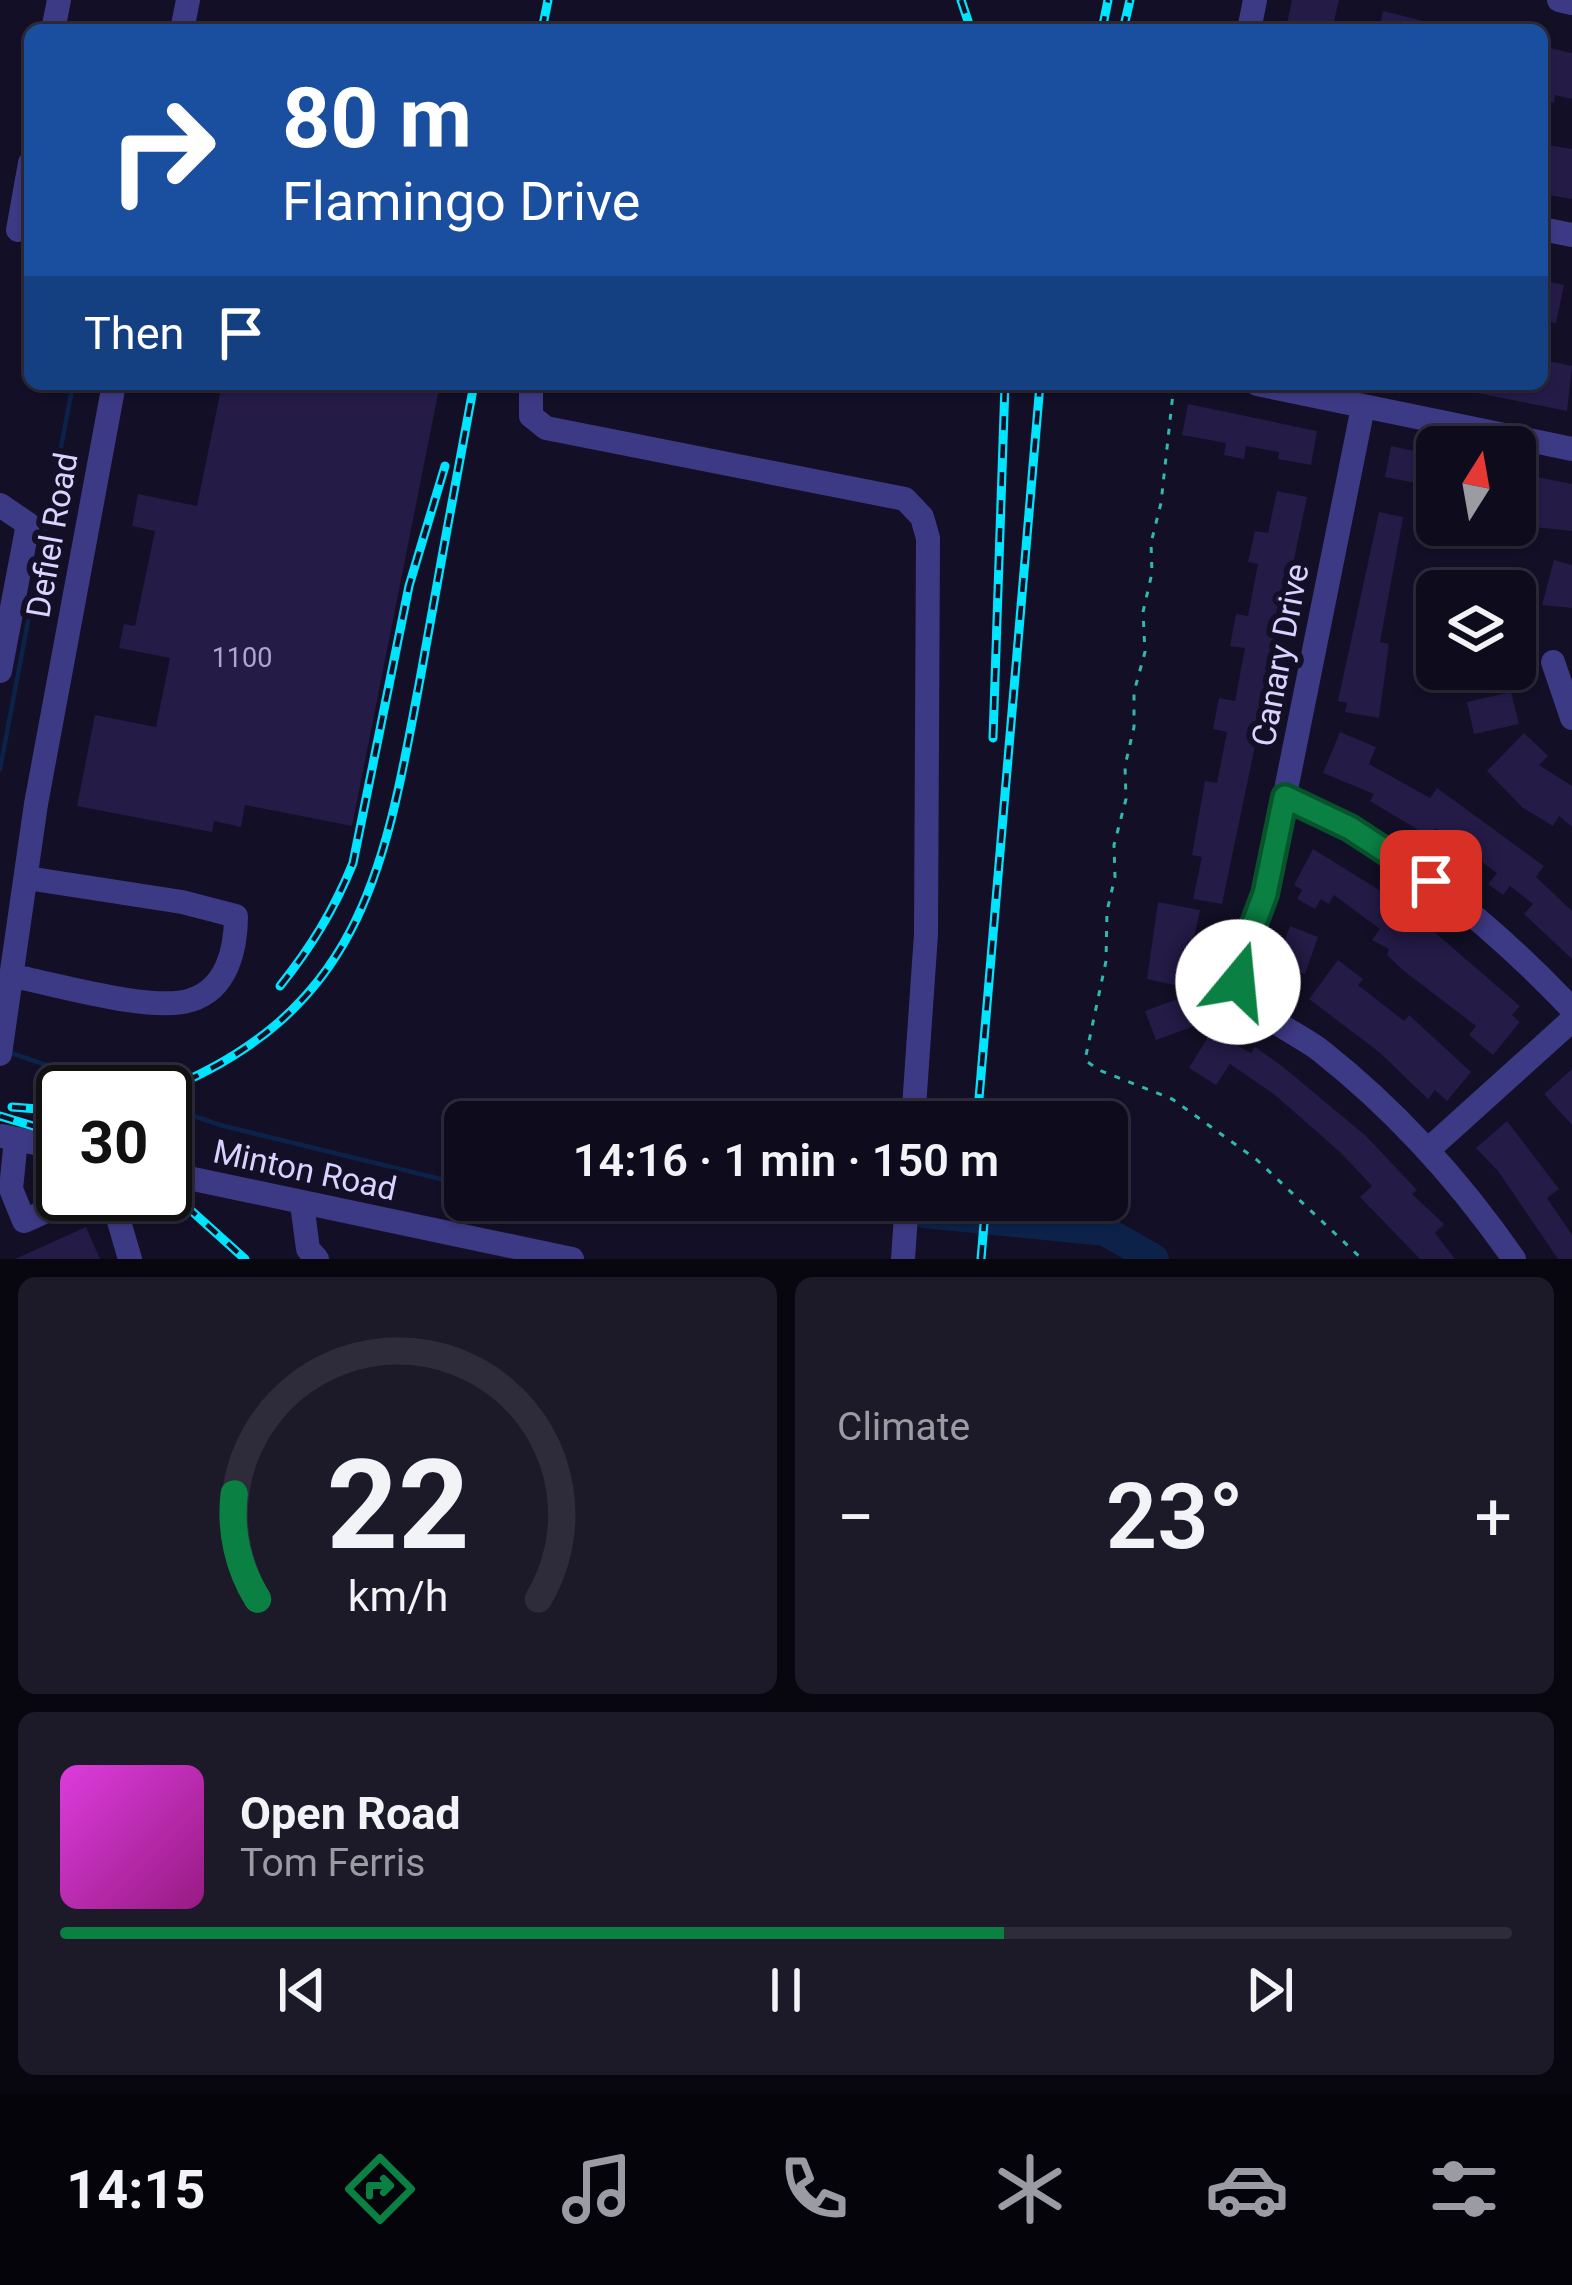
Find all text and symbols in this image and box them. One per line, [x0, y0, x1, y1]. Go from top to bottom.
text: 80 m [282, 69, 472, 168]
icon: right [84, 72, 240, 228]
text: Flamingo Drive [282, 170, 641, 233]
icon: arrive [208, 300, 274, 366]
text: Then [84, 307, 184, 360]
north arrow [1416, 426, 1536, 546]
map controls [1416, 426, 1536, 690]
street label: Defiel Road [18, 449, 86, 621]
street label: Canary Drive [1243, 560, 1317, 750]
button: layers [1416, 570, 1536, 690]
house number: 1100 [212, 642, 272, 674]
pin [1380, 830, 1482, 932]
icon: arrive [1398, 848, 1464, 914]
position arrow [1175, 919, 1301, 1045]
speed limit sign: 30 [36, 1065, 192, 1221]
street label: Minton Road [210, 1132, 400, 1208]
text: 14:16 · 1 min · 150 m [573, 1134, 999, 1187]
text: Climate [837, 1404, 970, 1450]
text: 22 [326, 1432, 469, 1578]
text: 23° [1106, 1465, 1243, 1570]
text: − [837, 1479, 875, 1556]
text: + [1475, 1479, 1512, 1556]
text: km/h [347, 1570, 448, 1620]
text: Open Road [240, 1787, 461, 1840]
text: Tom Ferris [240, 1840, 425, 1886]
icon: previous [269, 1957, 335, 2023]
icon: pause [753, 1957, 819, 2023]
icon: next [1237, 1957, 1303, 2023]
icon: directions [338, 2147, 422, 2231]
icon: music [555, 2147, 639, 2231]
icon: phone [772, 2147, 856, 2231]
icon: climate [988, 2147, 1072, 2231]
icon: car [1205, 2147, 1289, 2231]
icon: filters [1422, 2147, 1506, 2231]
text: 14:15 [66, 2158, 205, 2221]

